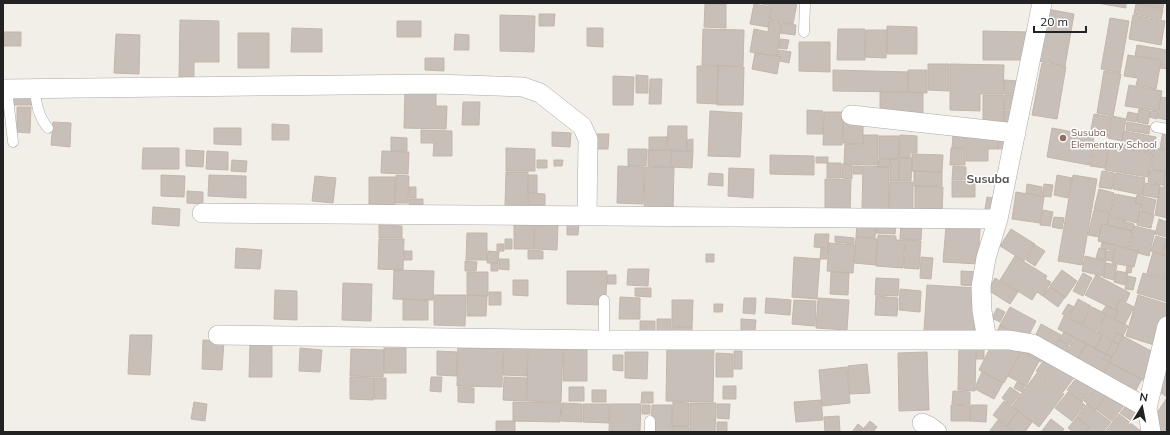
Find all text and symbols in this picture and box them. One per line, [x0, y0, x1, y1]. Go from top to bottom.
scale bar [1034, 8, 1086, 34]
text: 20 m [1040, 14, 1068, 29]
place label: Susuba Elementary School [1071, 126, 1157, 151]
marker: Susuba Elementary School [1058, 133, 1068, 143]
district label: Susuba [967, 171, 1009, 186]
north arrow [1122, 387, 1162, 427]
text: N [1138, 390, 1149, 405]

